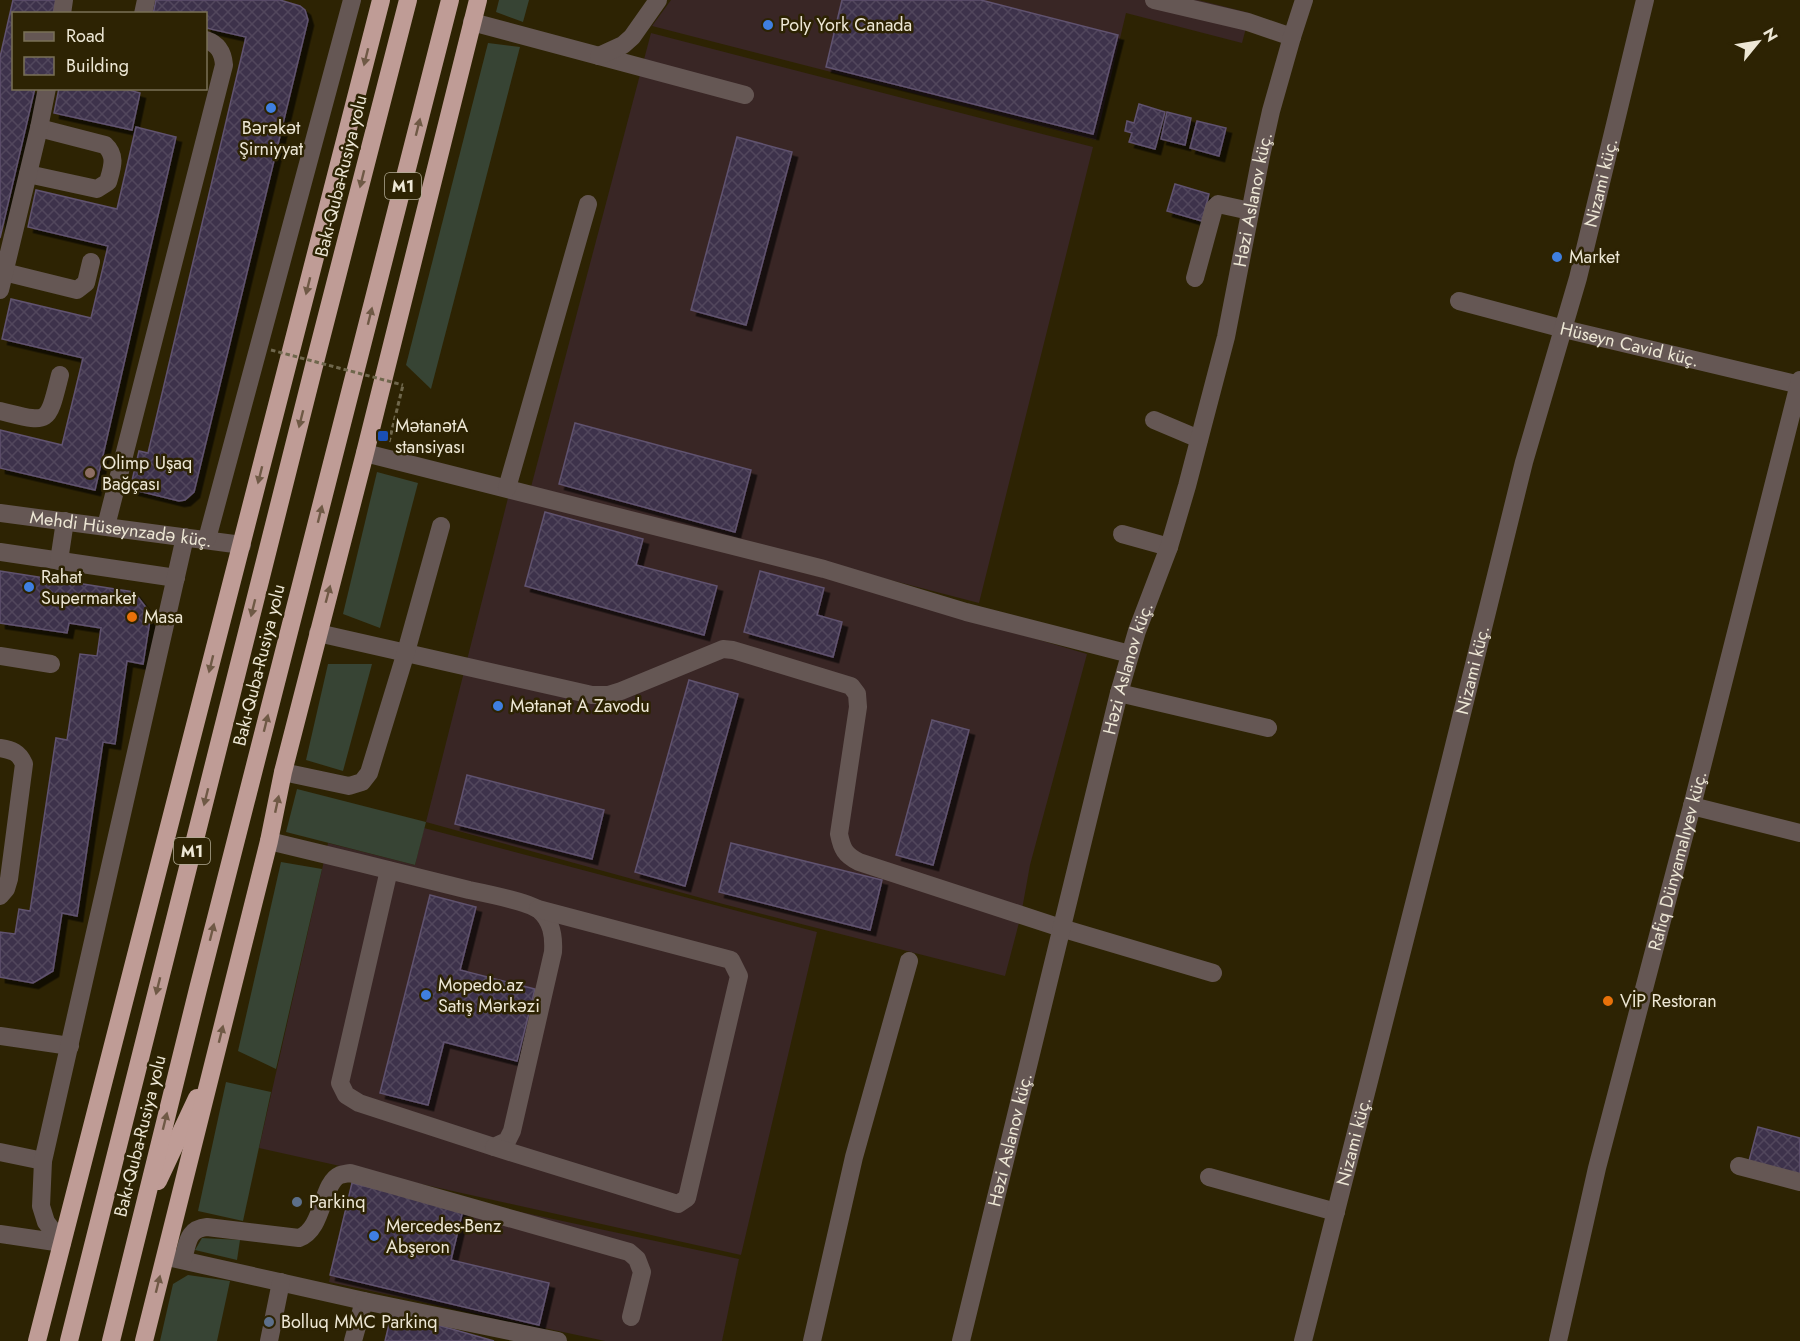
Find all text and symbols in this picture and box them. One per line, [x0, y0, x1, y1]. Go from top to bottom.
legend [12, 12, 207, 90]
place label: Poly York Canada [780, 12, 912, 38]
north arrow [1728, 12, 1788, 72]
marker: Poly York Canada [761, 18, 775, 32]
text: Road [66, 23, 105, 49]
text: N [1757, 23, 1784, 46]
one-way arrow [361, 48, 371, 66]
text: Building [66, 53, 129, 79]
street label: Bakı-Quba-Rusiya yolu [308, 92, 374, 260]
marker: Bərəkət Şirniyyat [264, 101, 278, 115]
place label: Bərəkət Şirniyyat [239, 115, 304, 162]
one-way arrow [413, 118, 423, 136]
street label: Həzi Aslanov küç. [1227, 130, 1279, 269]
street label: Nizami küç. [1578, 136, 1624, 230]
one-way arrow [356, 170, 366, 188]
road number: M1 [385, 173, 421, 199]
place label: Market [1569, 244, 1620, 270]
marker: Market [1550, 250, 1564, 264]
one-way arrow [302, 277, 312, 296]
one-way arrow [366, 307, 375, 325]
street label: Hüseyn Cavid küç. [1557, 316, 1702, 374]
one-way arrow [295, 409, 305, 428]
place label: MətanətA stansiyası [395, 413, 468, 460]
marker: MətanətA stansiyası [376, 429, 390, 443]
place label: Olimp Uşaq Bağçası [102, 450, 192, 497]
marker: Olimp Uşaq Bağçası [83, 466, 97, 480]
one-way arrow [254, 466, 264, 485]
street label: Mehdi Hüseynzadə küç. [28, 504, 214, 554]
one-way arrow [315, 505, 325, 523]
place label: Rahat Supermarket [41, 564, 137, 611]
marker: Rahat Supermarket [22, 580, 36, 594]
street label: Bakı-Quba-Rusiya yolu [226, 581, 292, 749]
one-way arrow [324, 585, 334, 603]
street label: Həzi Aslanov küç. [1096, 598, 1160, 737]
one-way arrow [248, 599, 258, 617]
place label: Masa [144, 604, 183, 630]
marker: Masa [125, 610, 139, 624]
street label: Nizami küç. [1449, 623, 1496, 717]
one-way arrow [206, 655, 216, 673]
place label: Mətanət A Zavodu [510, 693, 650, 719]
marker: Mətanət A Zavodu [491, 699, 505, 713]
one-way arrow [261, 714, 271, 732]
street label: Rafiq Dünyamalıyev küç. [1642, 768, 1713, 953]
one-way arrow [200, 788, 210, 806]
one-way arrow [272, 794, 282, 813]
road number: M1 [174, 838, 210, 864]
one-way arrow [208, 923, 218, 941]
place label: Mopedo.az Satış Mərkəzi [438, 972, 540, 1019]
one-way arrow [153, 977, 163, 995]
marker: Mopedo.az Satış Mərkəzi [419, 988, 433, 1002]
place label: VİP Restoran [1620, 988, 1717, 1014]
marker: VİP Restoran [1601, 994, 1615, 1008]
one-way arrow [217, 1025, 227, 1043]
street label: Bakı-Quba-Rusiya yolu [107, 1052, 173, 1220]
street label: Həzi Aslanov küç. [981, 1070, 1039, 1210]
street label: Nizami küç. [1330, 1094, 1378, 1189]
one-way arrow [161, 1112, 171, 1130]
place label: Parkinq [309, 1189, 365, 1215]
marker: Parkinq [290, 1195, 304, 1209]
place label: Mercedes-Benz Abşeron [386, 1213, 502, 1260]
marker: Mercedes-Benz Abşeron [367, 1229, 381, 1243]
one-way arrow [153, 1275, 163, 1293]
place label: Bolluq MMC Parkinq [281, 1309, 438, 1335]
marker: Bolluq MMC Parkinq [262, 1315, 276, 1329]

